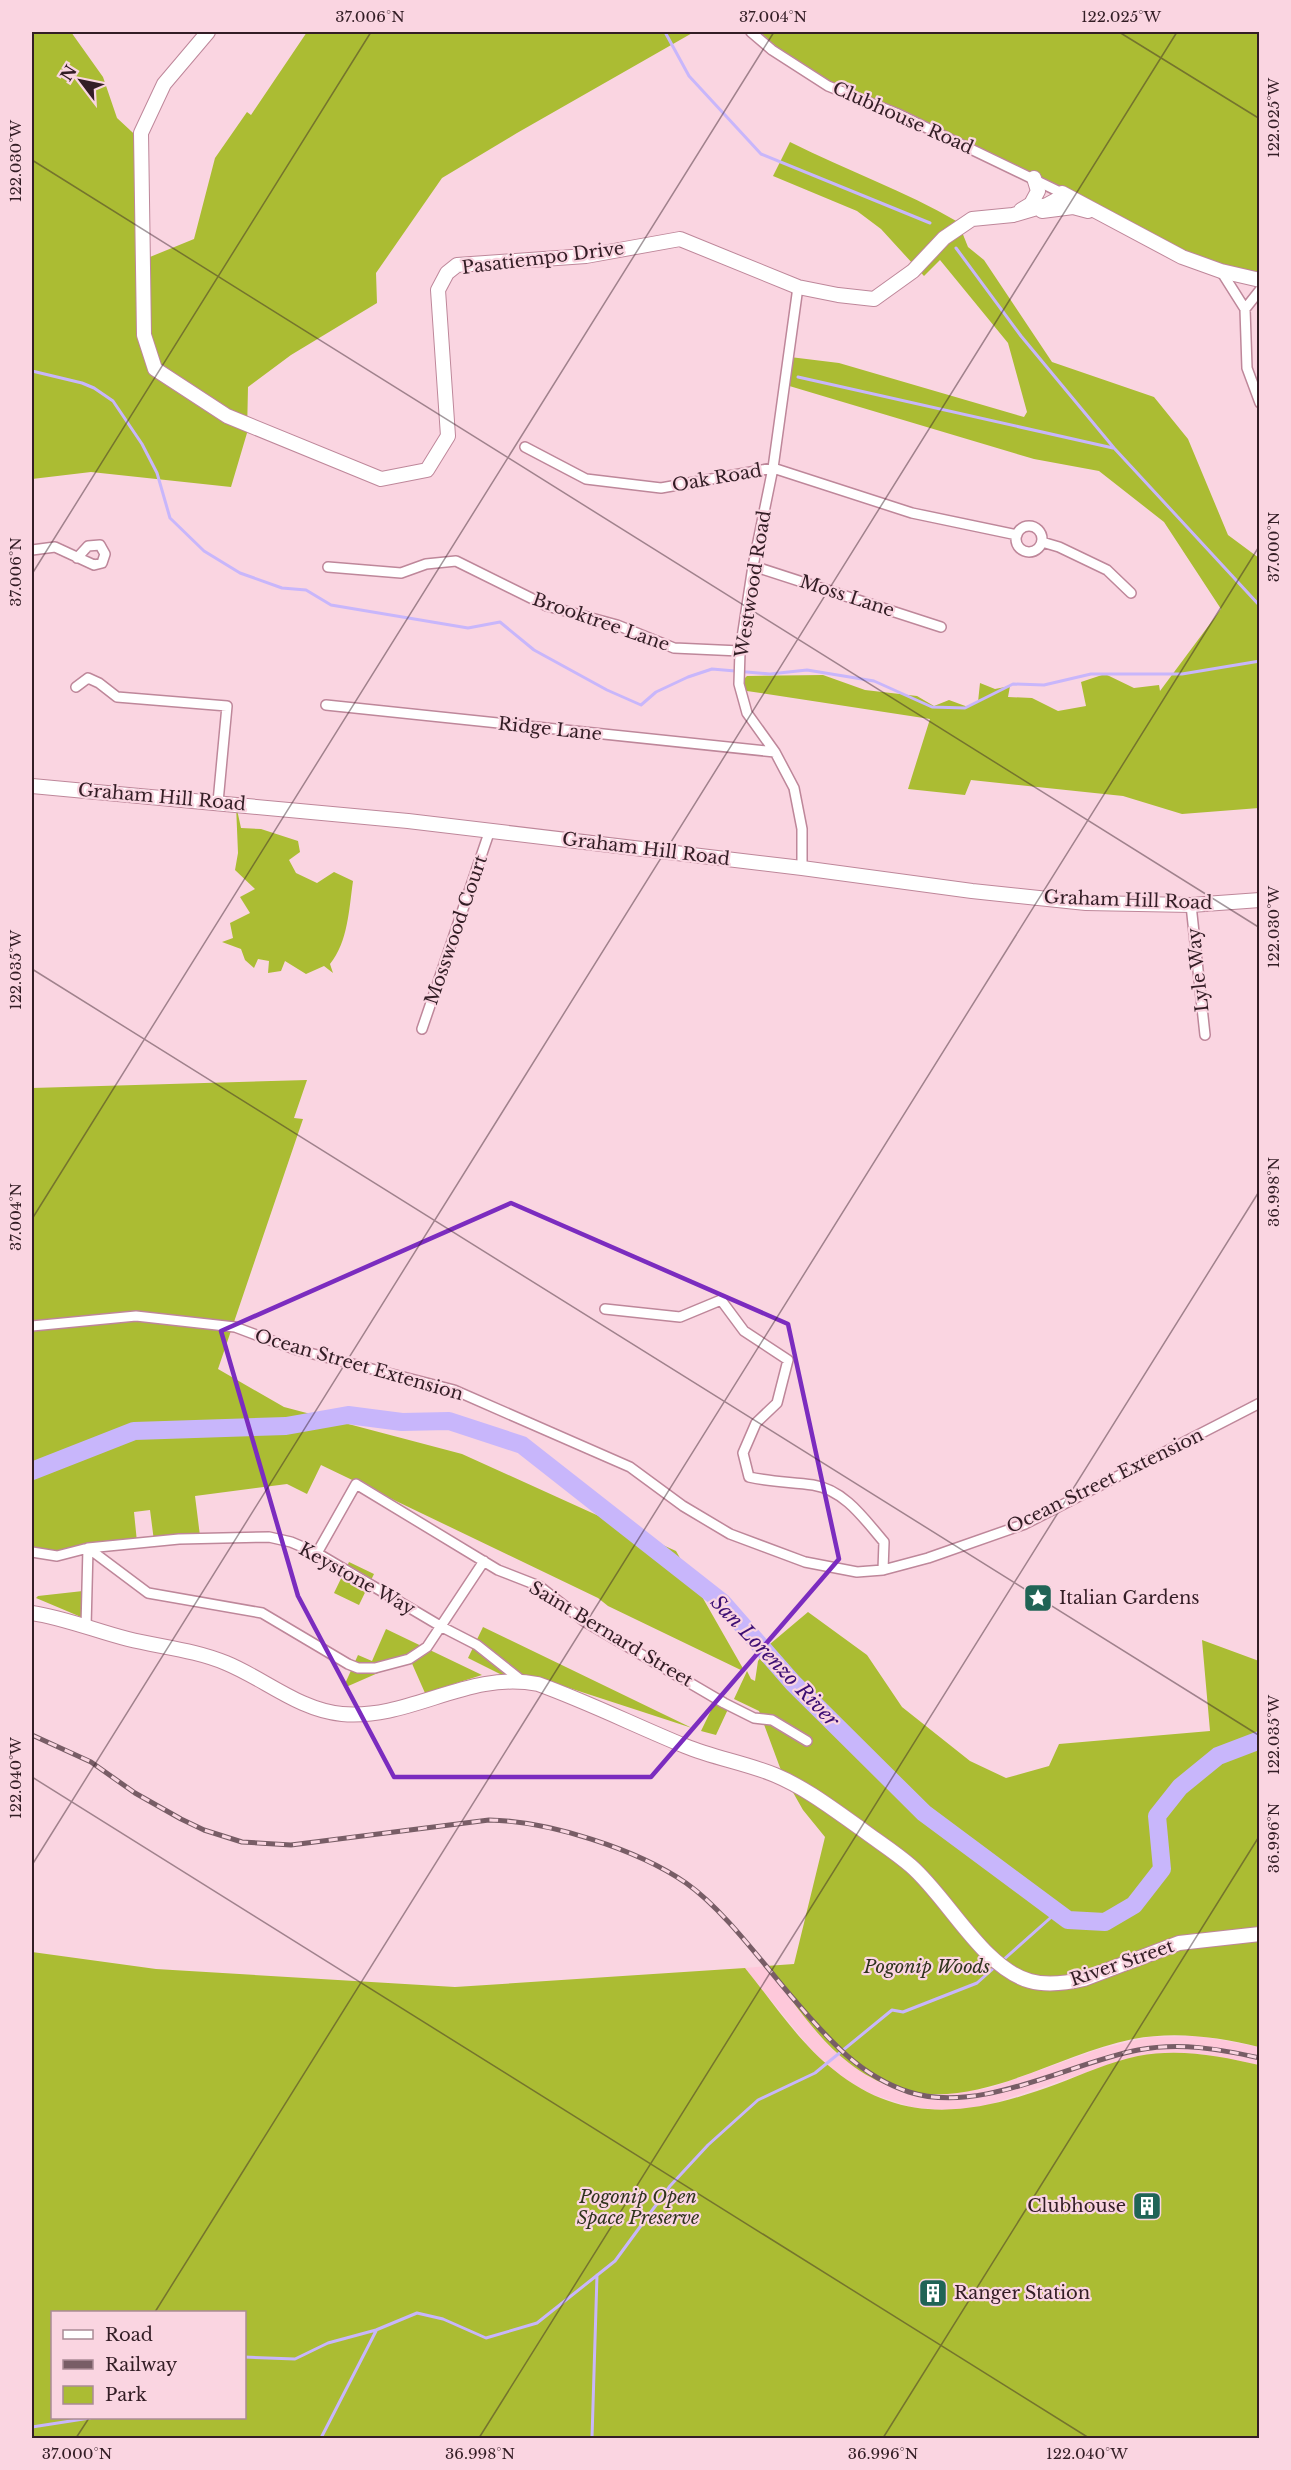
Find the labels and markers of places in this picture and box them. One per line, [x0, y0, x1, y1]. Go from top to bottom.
place icon: Italian Gardens [1022, 1582, 1054, 1614]
place label: Italian Gardens [1059, 1587, 1200, 1609]
building icon: Clubhouse [1131, 2190, 1163, 2222]
place label: Clubhouse [1027, 2195, 1126, 2217]
building icon: Ranger Station [917, 2277, 949, 2309]
place label: Ranger Station [954, 2282, 1090, 2304]

